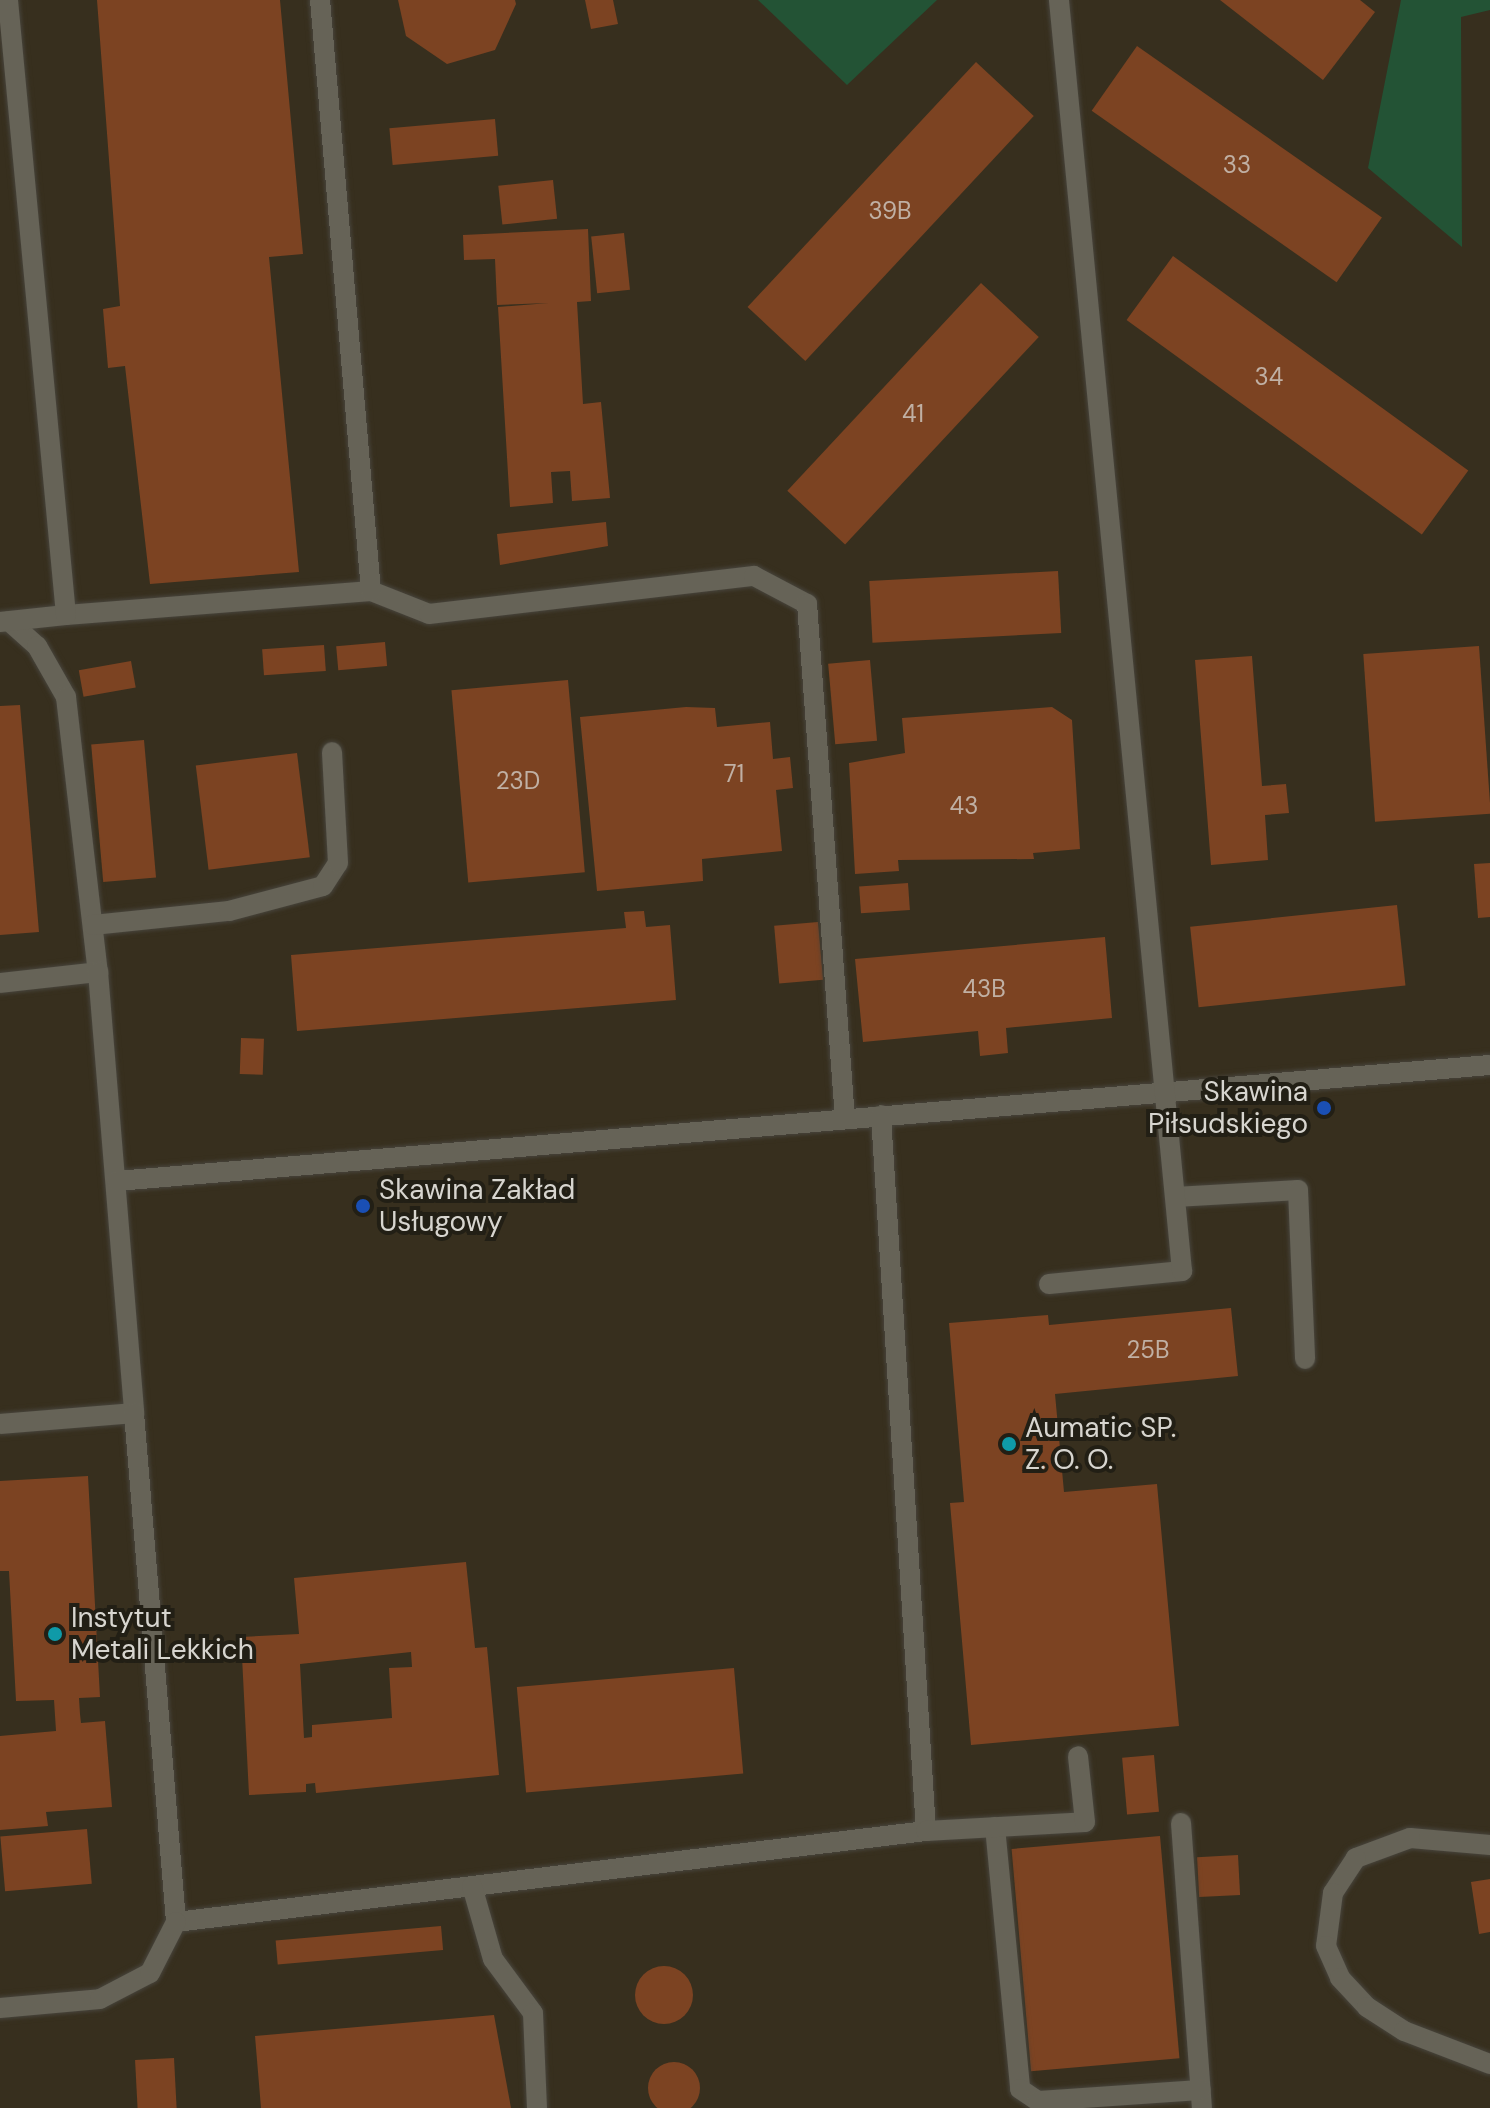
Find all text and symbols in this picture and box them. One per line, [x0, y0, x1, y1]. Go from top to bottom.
house number: 33 [1223, 151, 1251, 179]
house number: 39B [868, 197, 912, 225]
house number: 34 [1255, 363, 1283, 391]
house number: 41 [902, 400, 924, 428]
house number: 71 [724, 760, 744, 788]
house number: 23D [496, 767, 540, 795]
house number: 43 [950, 792, 978, 820]
house number: 43B [962, 975, 1006, 1003]
place label: Skawina Piłsudskiego [1148, 1075, 1308, 1141]
marker: Skawina Piłsudskiego [1315, 1099, 1333, 1117]
place label: Skawina Zakład Usługowy [379, 1173, 575, 1239]
marker: Skawina Zakład Usługowy [354, 1197, 372, 1215]
house number: 25B [1127, 1336, 1169, 1364]
place label: Aumatic SP. Z. O. O. [1025, 1411, 1176, 1477]
marker: Aumatic SP. Z. O. O. [1000, 1435, 1018, 1453]
place label: Instytut Metali Lekkich [71, 1601, 254, 1667]
marker: Instytut Metali Lekkich [46, 1625, 64, 1643]

